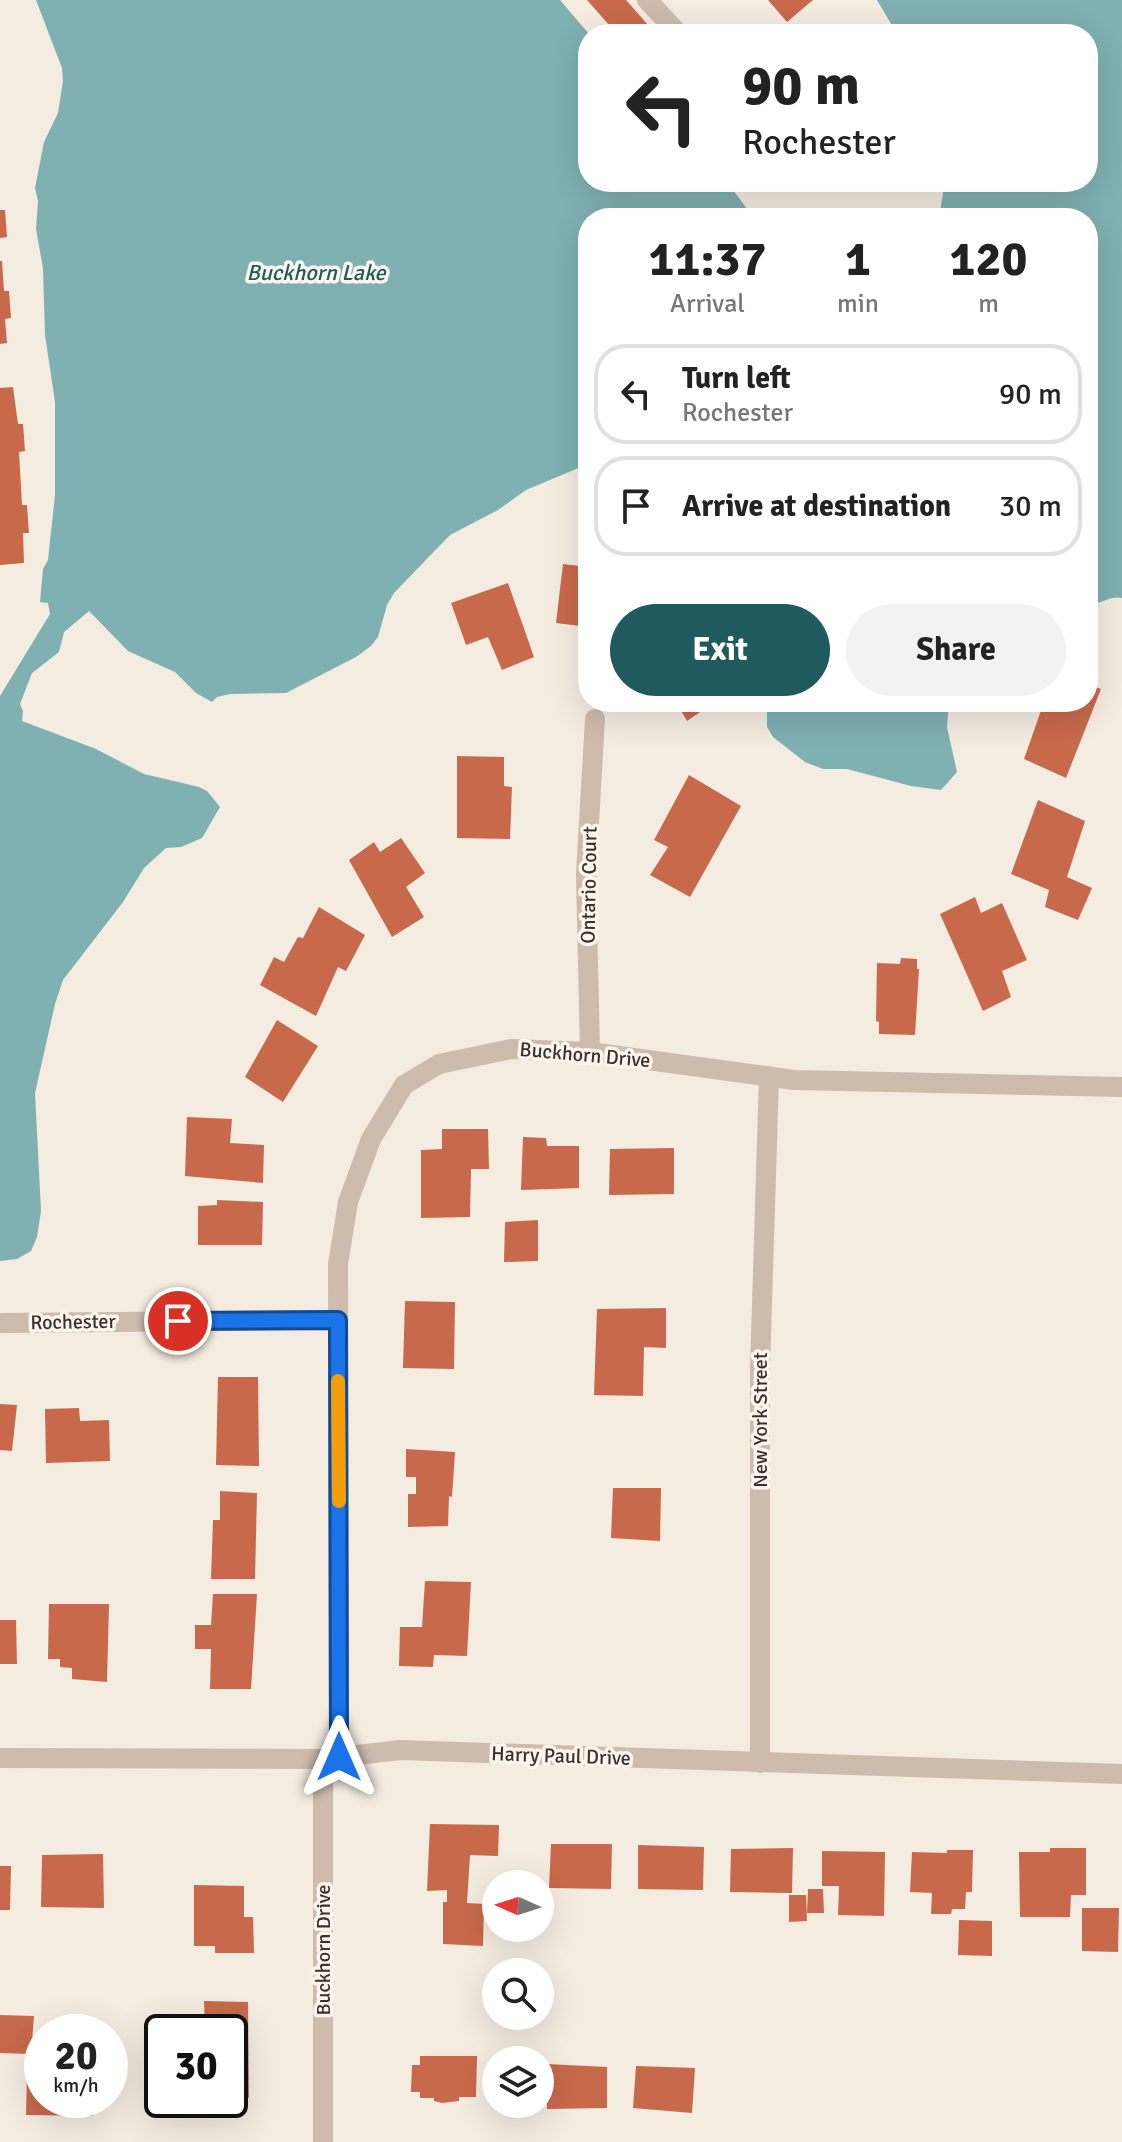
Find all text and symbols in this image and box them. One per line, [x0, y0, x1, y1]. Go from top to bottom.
text: 90 m [742, 51, 860, 120]
icon: left [610, 56, 714, 160]
text: Rochester [742, 120, 896, 165]
text: 11:37 [649, 230, 766, 289]
text: 1 [845, 230, 871, 289]
text: 120 [950, 230, 1027, 289]
water label: Buckhorn Lake [246, 259, 387, 286]
text: Arrival [670, 288, 745, 320]
text: min [837, 288, 879, 320]
text: m [978, 288, 999, 320]
text: Turn left [682, 360, 791, 397]
icon: left [614, 372, 658, 416]
text: 90 m [999, 376, 1062, 413]
text: Rochester [682, 397, 793, 429]
icon: arrive [614, 484, 658, 528]
text: Arrive at destination [682, 488, 951, 525]
text: 30 m [999, 488, 1062, 525]
button: Exit [610, 604, 830, 696]
button: Share [846, 604, 1066, 696]
street label: Ontario Court [575, 826, 603, 944]
street label: Buckhorn Drive [519, 1037, 651, 1073]
pin [144, 1287, 212, 1355]
icon: arrive [156, 1299, 200, 1343]
street label: Rochester [30, 1309, 117, 1335]
street label: New York Street [748, 1352, 773, 1488]
position arrow [297, 1715, 381, 1799]
street label: Harry Paul Drive [491, 1741, 631, 1771]
north arrow [482, 1870, 554, 1942]
map controls [482, 1870, 554, 2118]
street label: Buckhorn Drive [311, 1884, 336, 2016]
button: search [482, 1958, 554, 2030]
speed limit sign: 30 [144, 2014, 248, 2118]
text: 20 [54, 2031, 98, 2081]
button: layers [482, 2046, 554, 2118]
text: km/h [53, 2073, 99, 2098]

